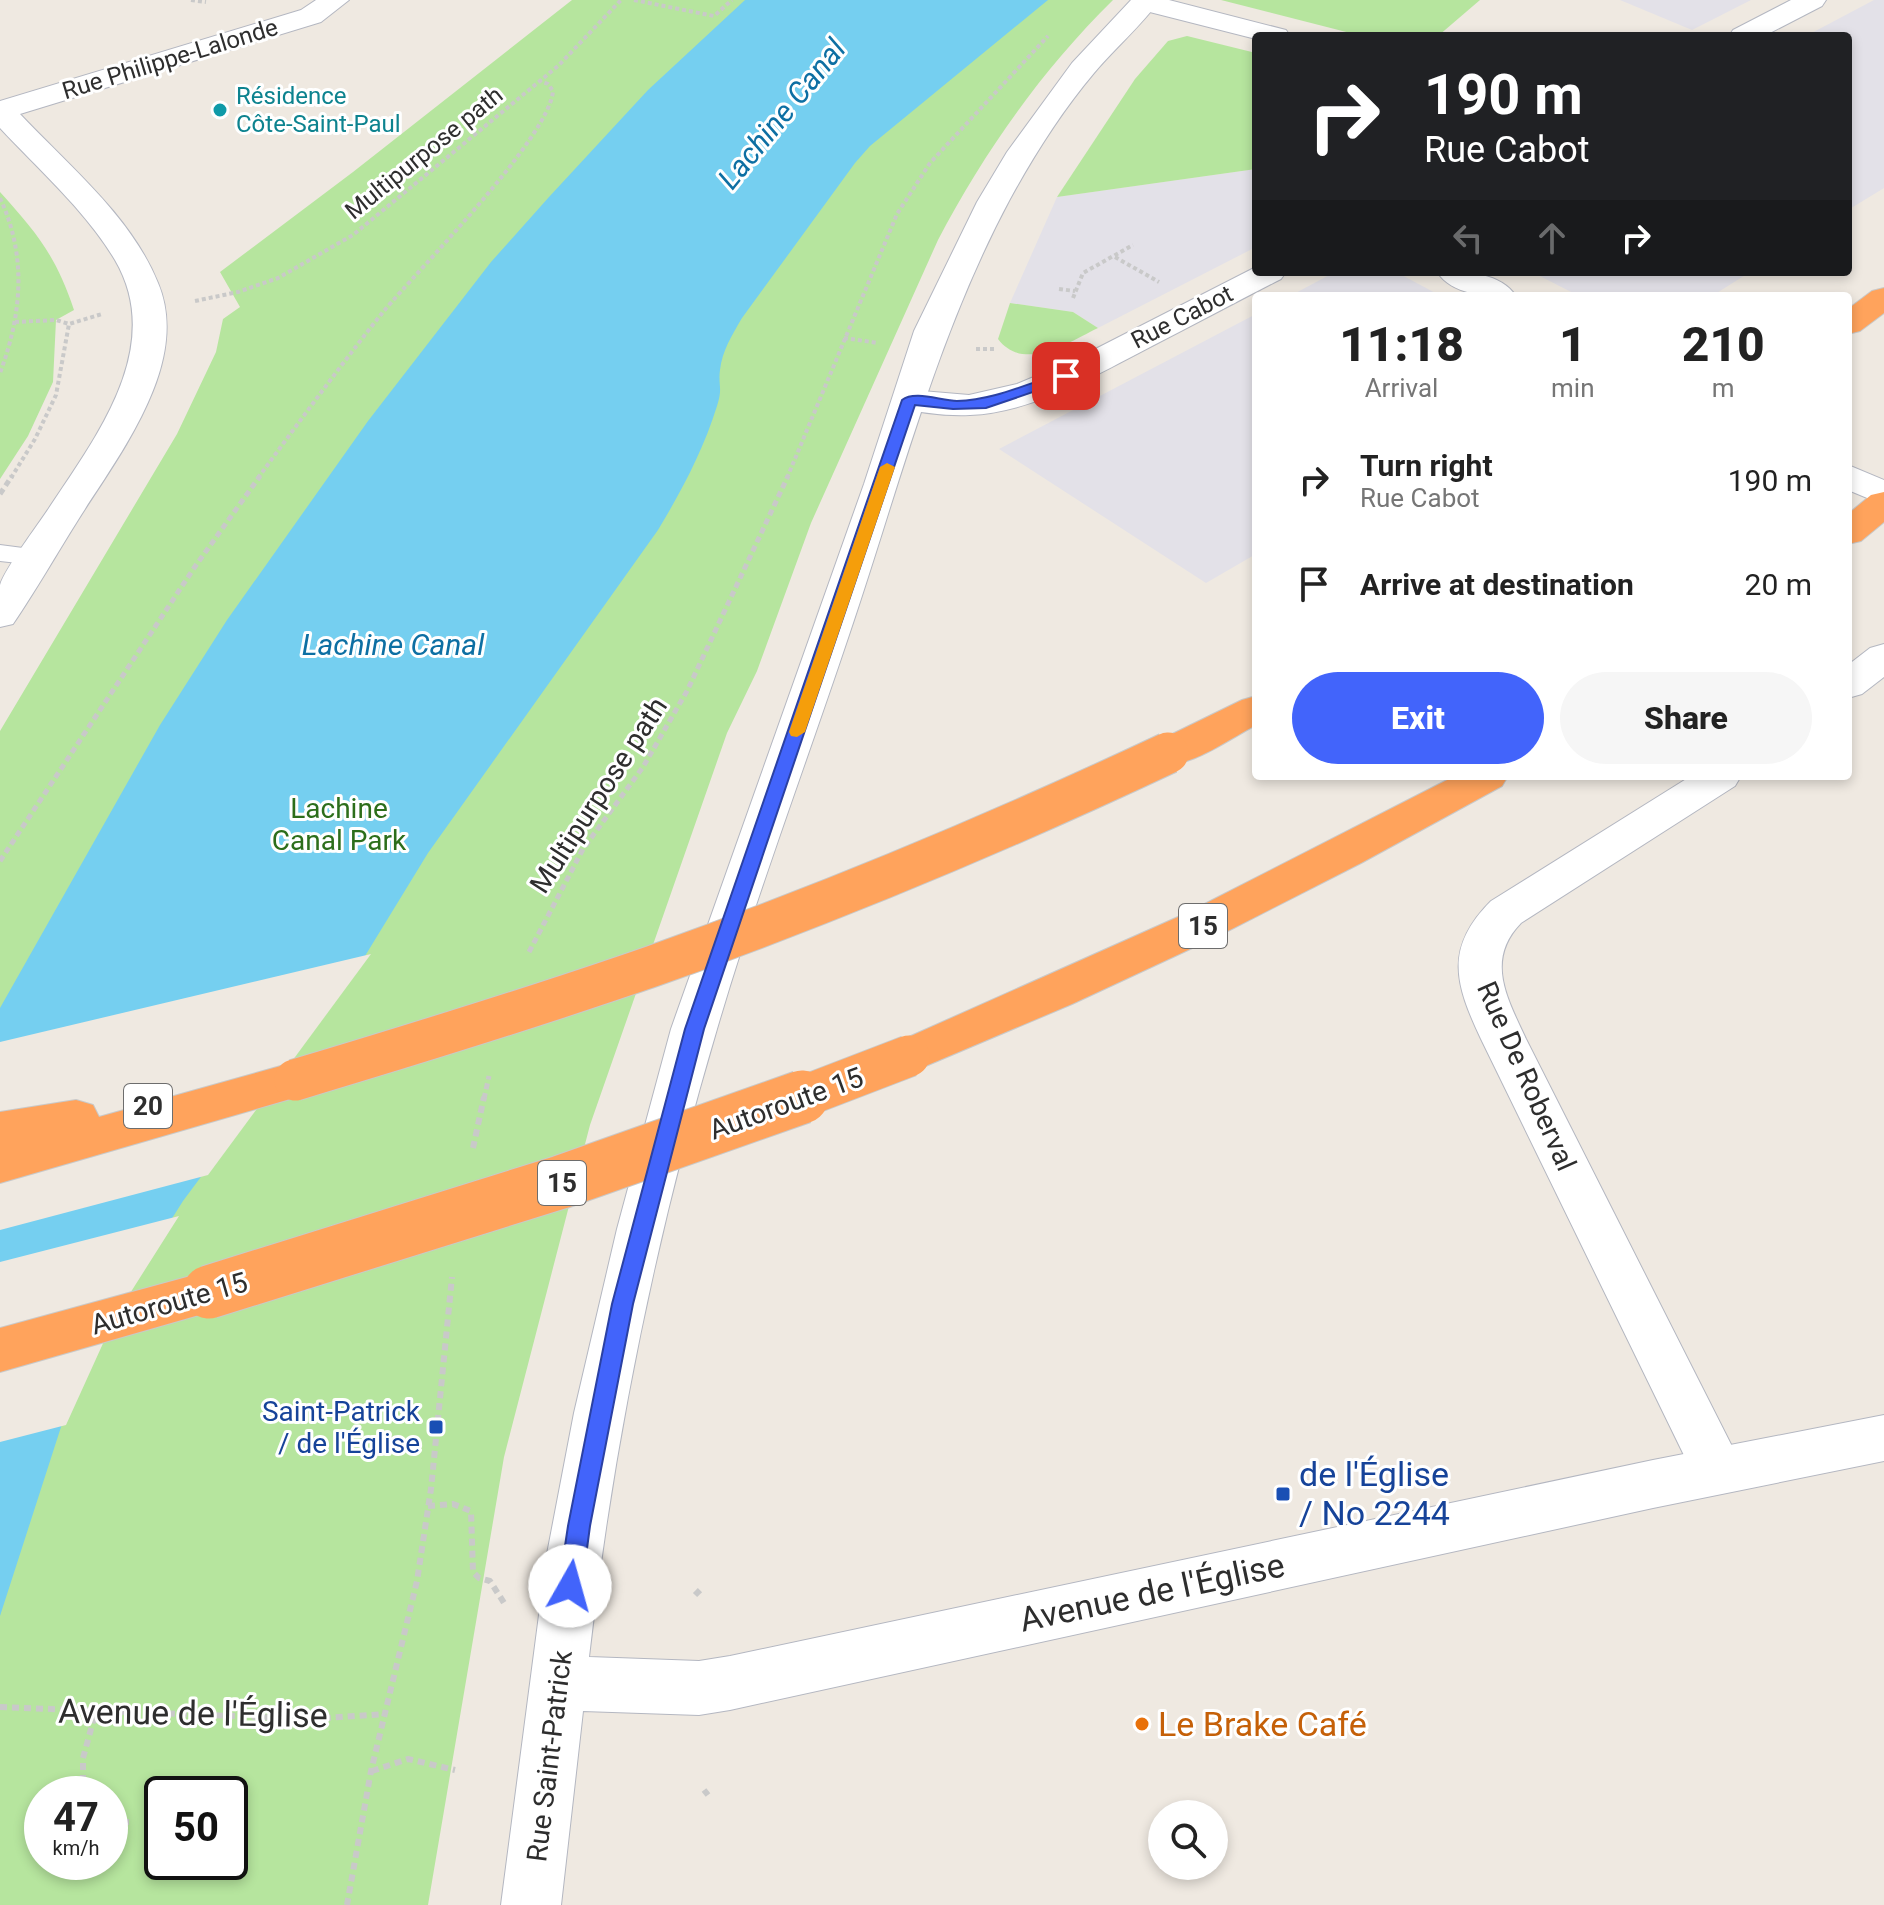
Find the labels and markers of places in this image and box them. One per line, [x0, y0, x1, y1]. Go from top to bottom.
place label: Résidence Côte-Saint-Paul [236, 82, 401, 138]
marker: Résidence Côte-Saint-Paul [211, 101, 229, 119]
pin [1032, 342, 1100, 410]
place label: Saint-Patrick / de l'Église [262, 1395, 421, 1460]
marker: Saint-Patrick / de l'Église [427, 1418, 445, 1436]
place label: de l'Église / No 2244 [1299, 1454, 1450, 1533]
marker: de l'Église / No 2244 [1274, 1485, 1292, 1503]
place label: Le Brake Café [1158, 1704, 1367, 1744]
marker: Le Brake Café [1133, 1715, 1151, 1733]

